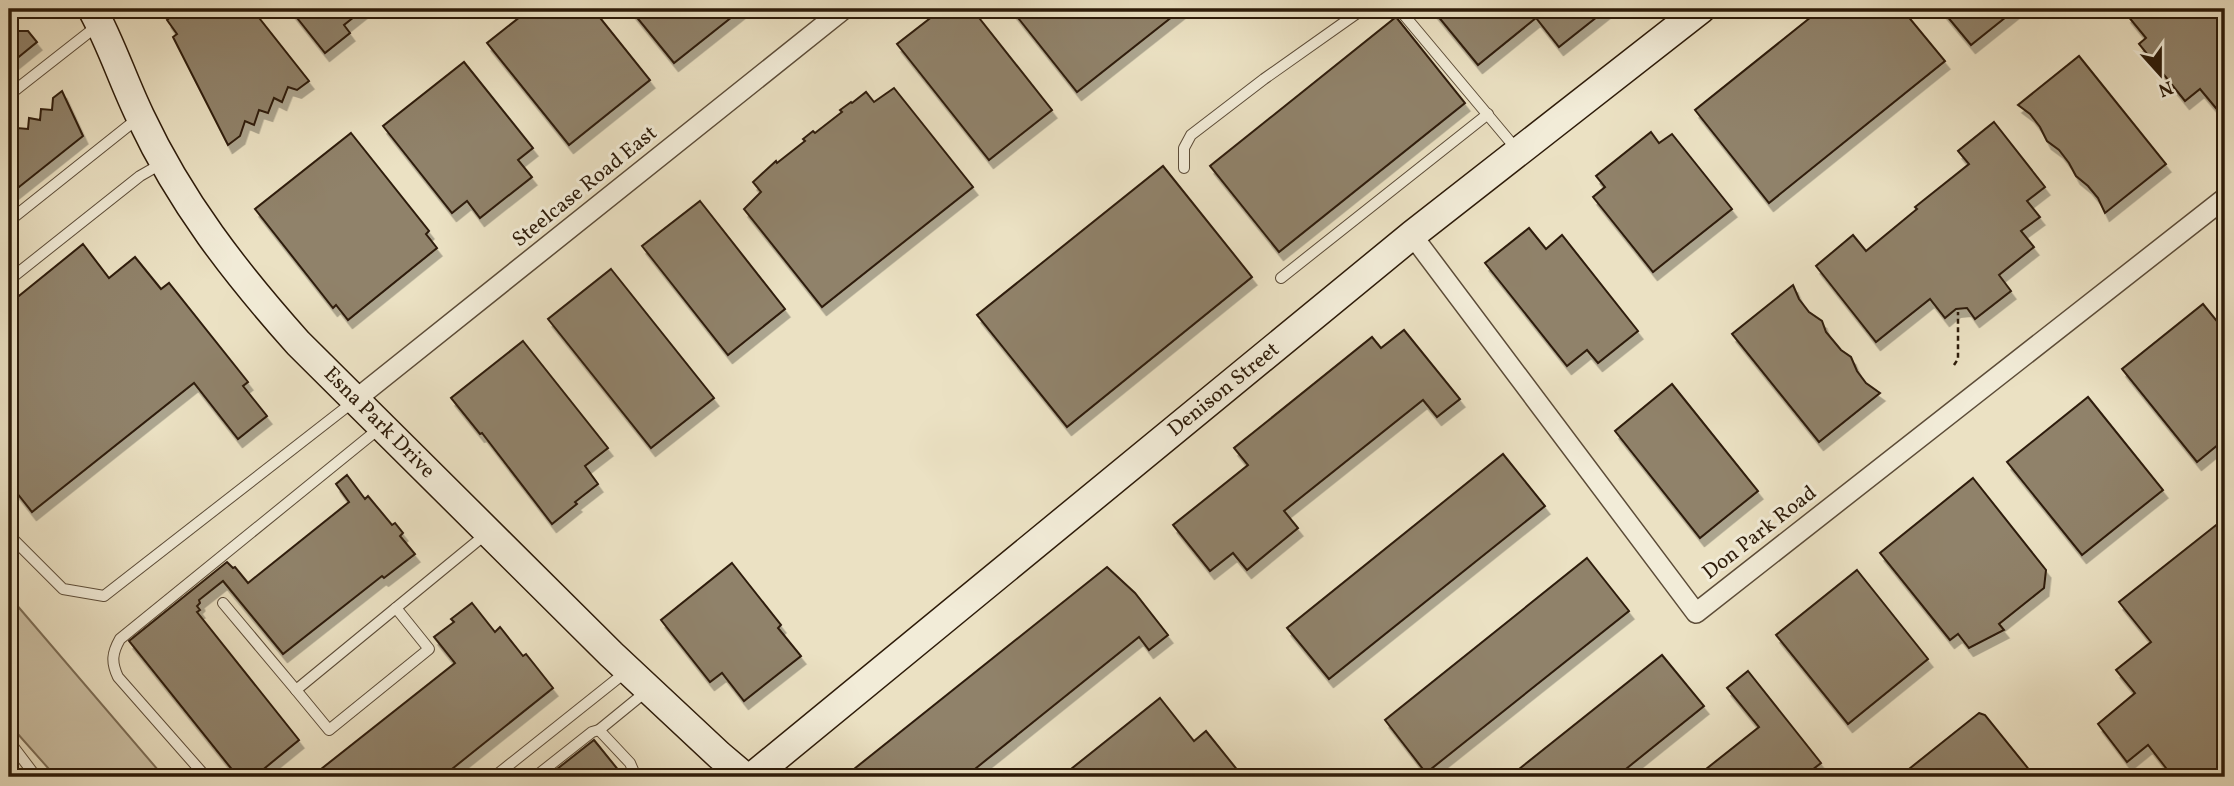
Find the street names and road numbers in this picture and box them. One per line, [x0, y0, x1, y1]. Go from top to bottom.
street label: Steelcase Road East [506, 119, 664, 255]
street label: Denison Street [1162, 336, 1286, 444]
street label: Esna Park Drive [317, 361, 441, 485]
street label: Don Park Road [1697, 479, 1823, 587]

